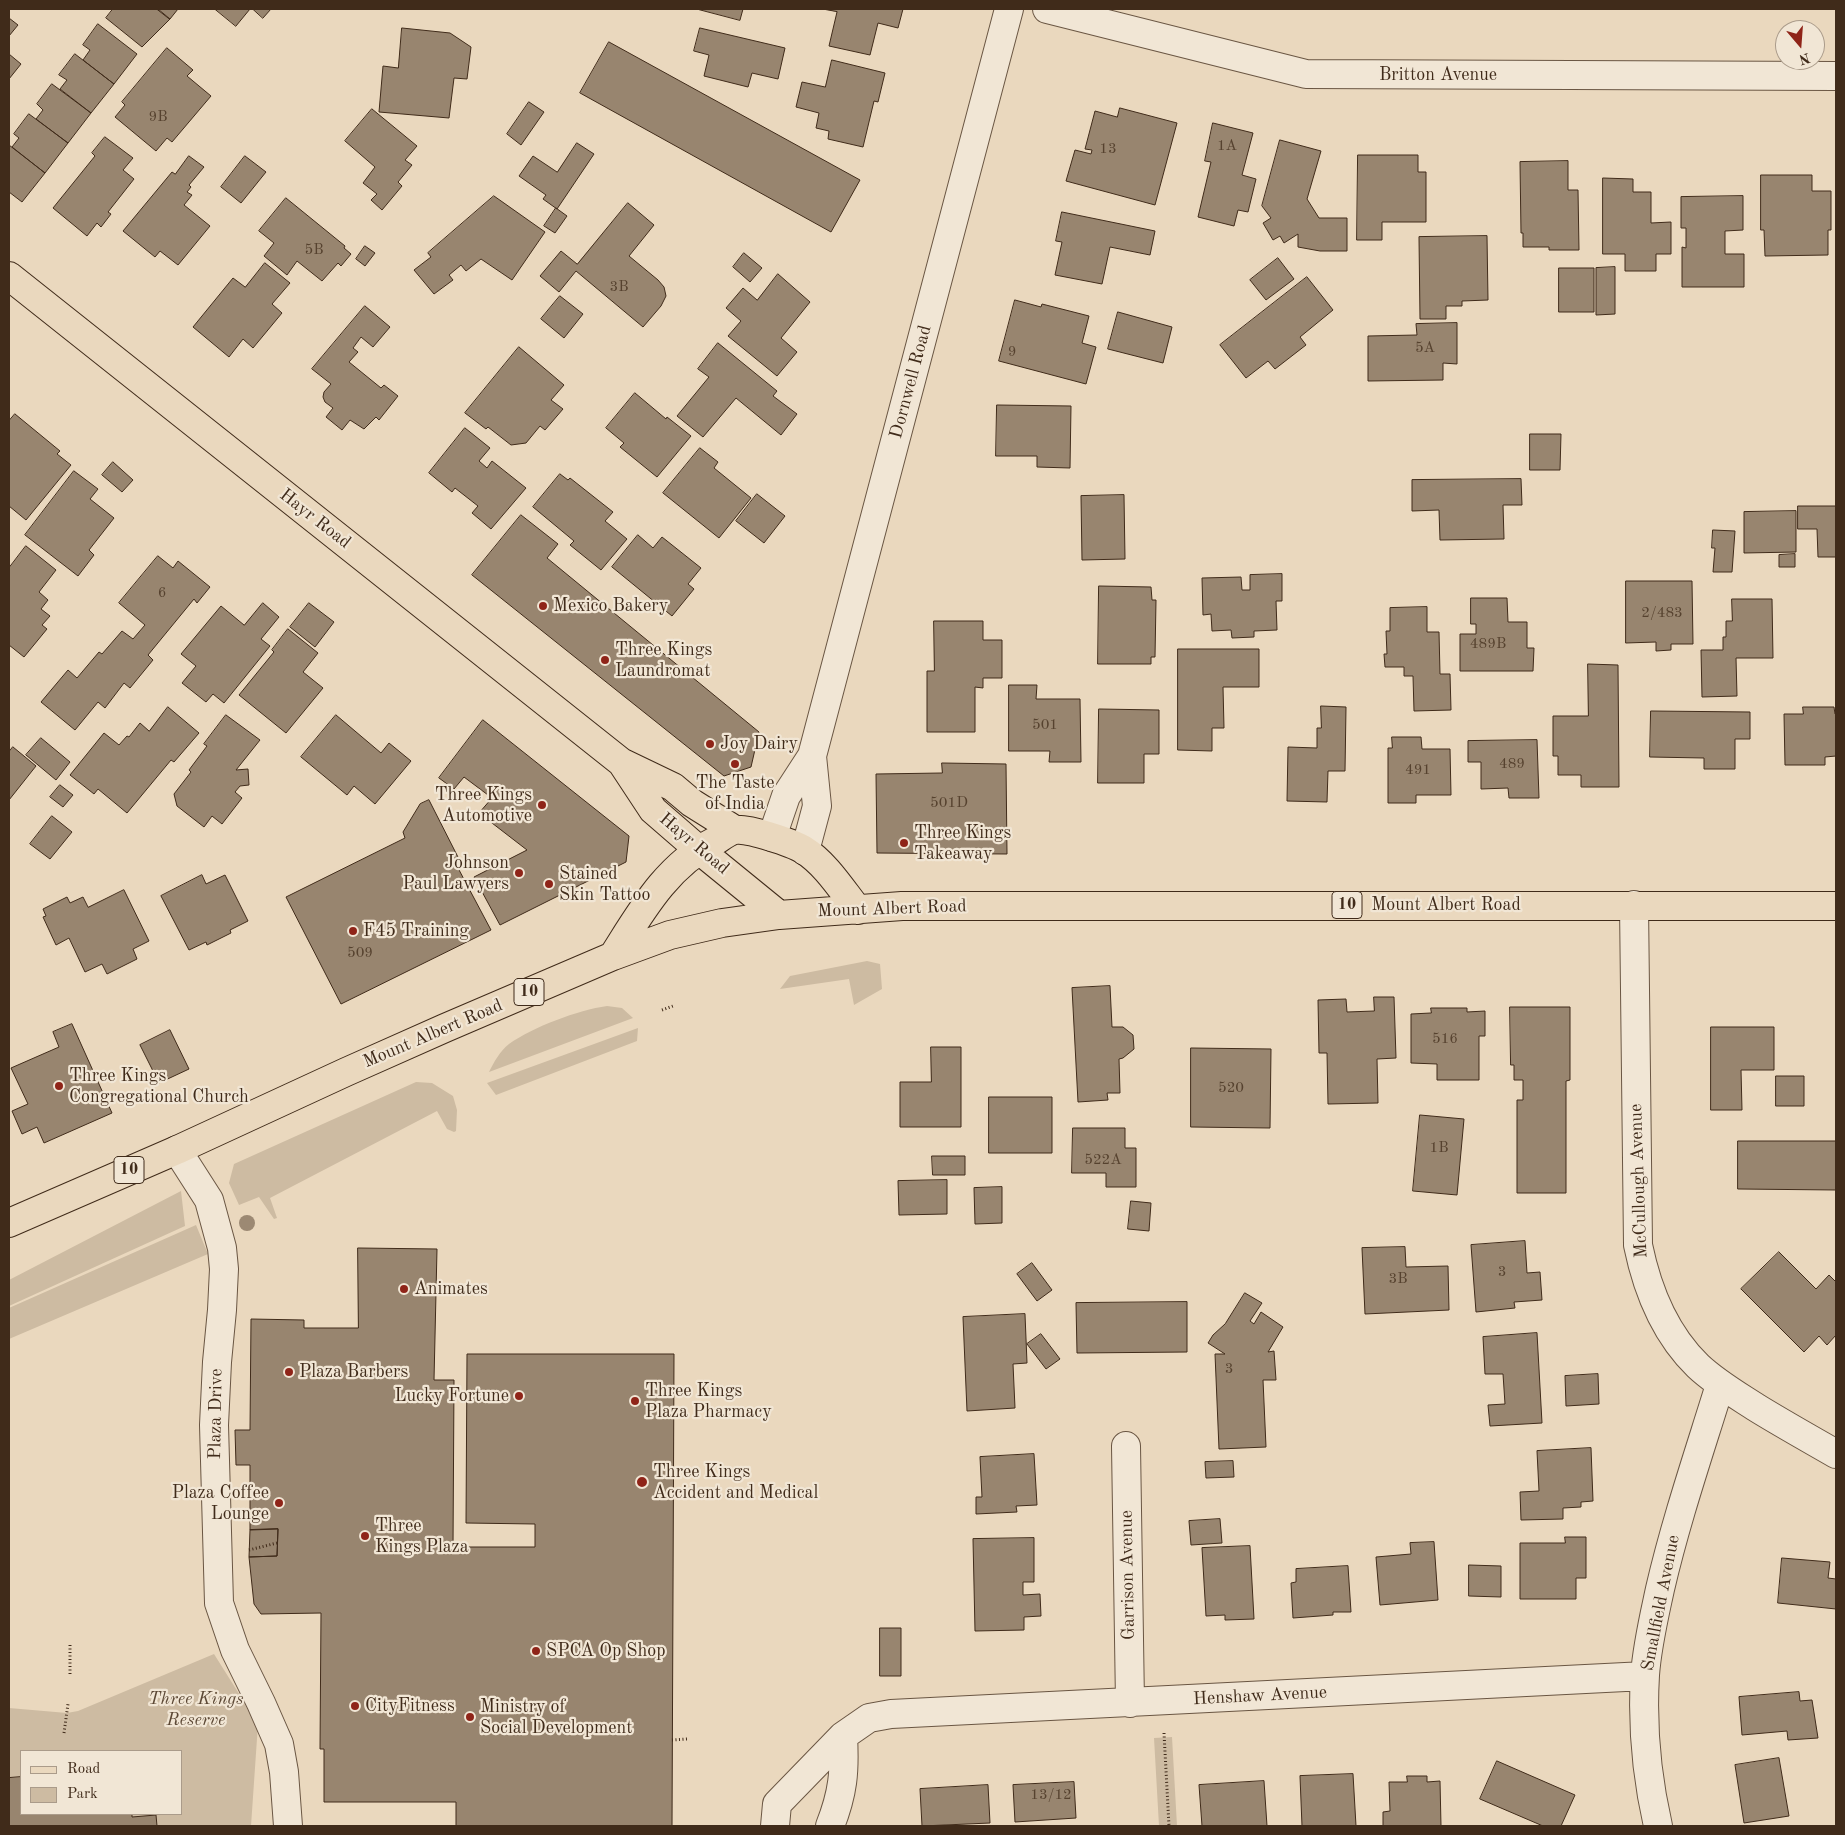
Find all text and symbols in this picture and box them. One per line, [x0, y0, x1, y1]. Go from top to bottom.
north arrow [1775, 20, 1825, 70]
text: N [1797, 50, 1812, 67]
street label: Britton Avenue [1379, 64, 1497, 86]
house number: 9B [148, 108, 168, 126]
house number: 1A [1217, 137, 1237, 155]
house number: 13 [1099, 140, 1117, 158]
house number: 5B [304, 241, 324, 259]
house number: 3B [609, 278, 629, 296]
street label: Dornwell Road [886, 323, 936, 441]
house number: 5A [1415, 339, 1435, 357]
house number: 9 [1008, 343, 1016, 361]
street label: Hayr Road [275, 484, 355, 554]
house number: 6 [158, 584, 166, 602]
place label: Mexico Bakery [553, 595, 668, 617]
marker: Mexico Bakery [537, 600, 549, 612]
house number: 2/483 [1641, 604, 1683, 622]
house number: 489B [1470, 635, 1506, 653]
place label: Three Kings Laundromat [615, 639, 712, 682]
marker: Three Kings Laundromat [599, 654, 611, 666]
house number: 501 [1032, 716, 1058, 734]
place label: Joy Dairy [720, 733, 798, 755]
marker: Joy Dairy [704, 738, 716, 750]
house number: 489 [1499, 755, 1525, 773]
marker: The Taste of India [729, 758, 741, 770]
house number: 491 [1405, 761, 1431, 779]
place label: The Taste of India [695, 772, 775, 814]
place label: Three Kings Automotive [435, 784, 532, 826]
house number: 501D [930, 794, 968, 812]
marker: Three Kings Automotive [536, 799, 548, 811]
street label: Hayr Road [655, 808, 733, 880]
place label: Three Kings Takeaway [914, 822, 1011, 864]
marker: Three Kings Takeaway [898, 837, 910, 849]
place label: Johnson Paul Lawyers [403, 852, 509, 894]
place label: Stained Skin Tattoo [559, 863, 650, 906]
marker: Johnson Paul Lawyers [513, 867, 525, 879]
marker: Stained Skin Tattoo [543, 878, 555, 890]
road number: 10 [1332, 892, 1362, 918]
street label: Mount Albert Road [1371, 894, 1521, 916]
street label: Mount Albert Road [817, 896, 967, 922]
place label: F45 Training [363, 920, 469, 942]
marker: F45 Training [347, 925, 359, 937]
house number: 509 [347, 944, 373, 962]
road number: 10 [514, 979, 544, 1006]
street label: Mount Albert Road [360, 995, 506, 1073]
house number: 516 [1432, 1030, 1458, 1048]
place label: Three Kings Congregational Church [69, 1065, 249, 1108]
house number: 520 [1218, 1079, 1244, 1097]
marker: Three Kings Congregational Church [53, 1080, 65, 1092]
street label: McCullough Avenue [1626, 1103, 1652, 1259]
house number: 1B [1429, 1139, 1449, 1157]
house number: 522A [1084, 1151, 1122, 1169]
road number: 10 [114, 1156, 144, 1184]
house number: 3 [1498, 1263, 1506, 1281]
house number: 3B [1388, 1270, 1408, 1288]
place label: Animates [414, 1278, 488, 1300]
marker: Animates [398, 1283, 410, 1295]
house number: 3 [1225, 1360, 1233, 1378]
place label: Plaza Barbers [299, 1361, 408, 1383]
marker: Plaza Barbers [283, 1366, 295, 1378]
street label: Plaza Drive [204, 1368, 228, 1460]
place label: Three Kings Plaza Pharmacy [645, 1380, 772, 1422]
place label: Lucky Fortune [394, 1385, 509, 1407]
marker: Lucky Fortune [513, 1390, 525, 1402]
marker: Three Kings Plaza Pharmacy [629, 1395, 641, 1407]
place label: Three Kings Accident and Medical [653, 1461, 818, 1504]
marker: Three Kings Accident and Medical [635, 1475, 649, 1489]
place label: Plaza Coffee Lounge [172, 1482, 269, 1525]
marker: Plaza Coffee Lounge [273, 1497, 285, 1509]
street label: Garrison Avenue [1116, 1510, 1140, 1640]
place label: Three Kings Plaza [375, 1515, 469, 1558]
marker: Three Kings Plaza [359, 1530, 371, 1542]
street label: Smallfield Avenue [1637, 1533, 1685, 1673]
place label: SPCA Op Shop [546, 1640, 665, 1662]
marker: SPCA Op Shop [530, 1645, 542, 1657]
street label: Henshaw Avenue [1192, 1682, 1328, 1710]
park label: Three Kings Reserve [148, 1688, 244, 1730]
place label: CityFitness [365, 1695, 455, 1717]
place label: Ministry of Social Development [480, 1696, 633, 1738]
marker: CityFitness [349, 1700, 361, 1712]
marker: Ministry of Social Development [464, 1711, 476, 1723]
legend [20, 1750, 182, 1815]
text: Road [67, 1762, 100, 1777]
house number: 13/12 [1030, 1786, 1072, 1804]
text: Park [67, 1787, 98, 1802]

